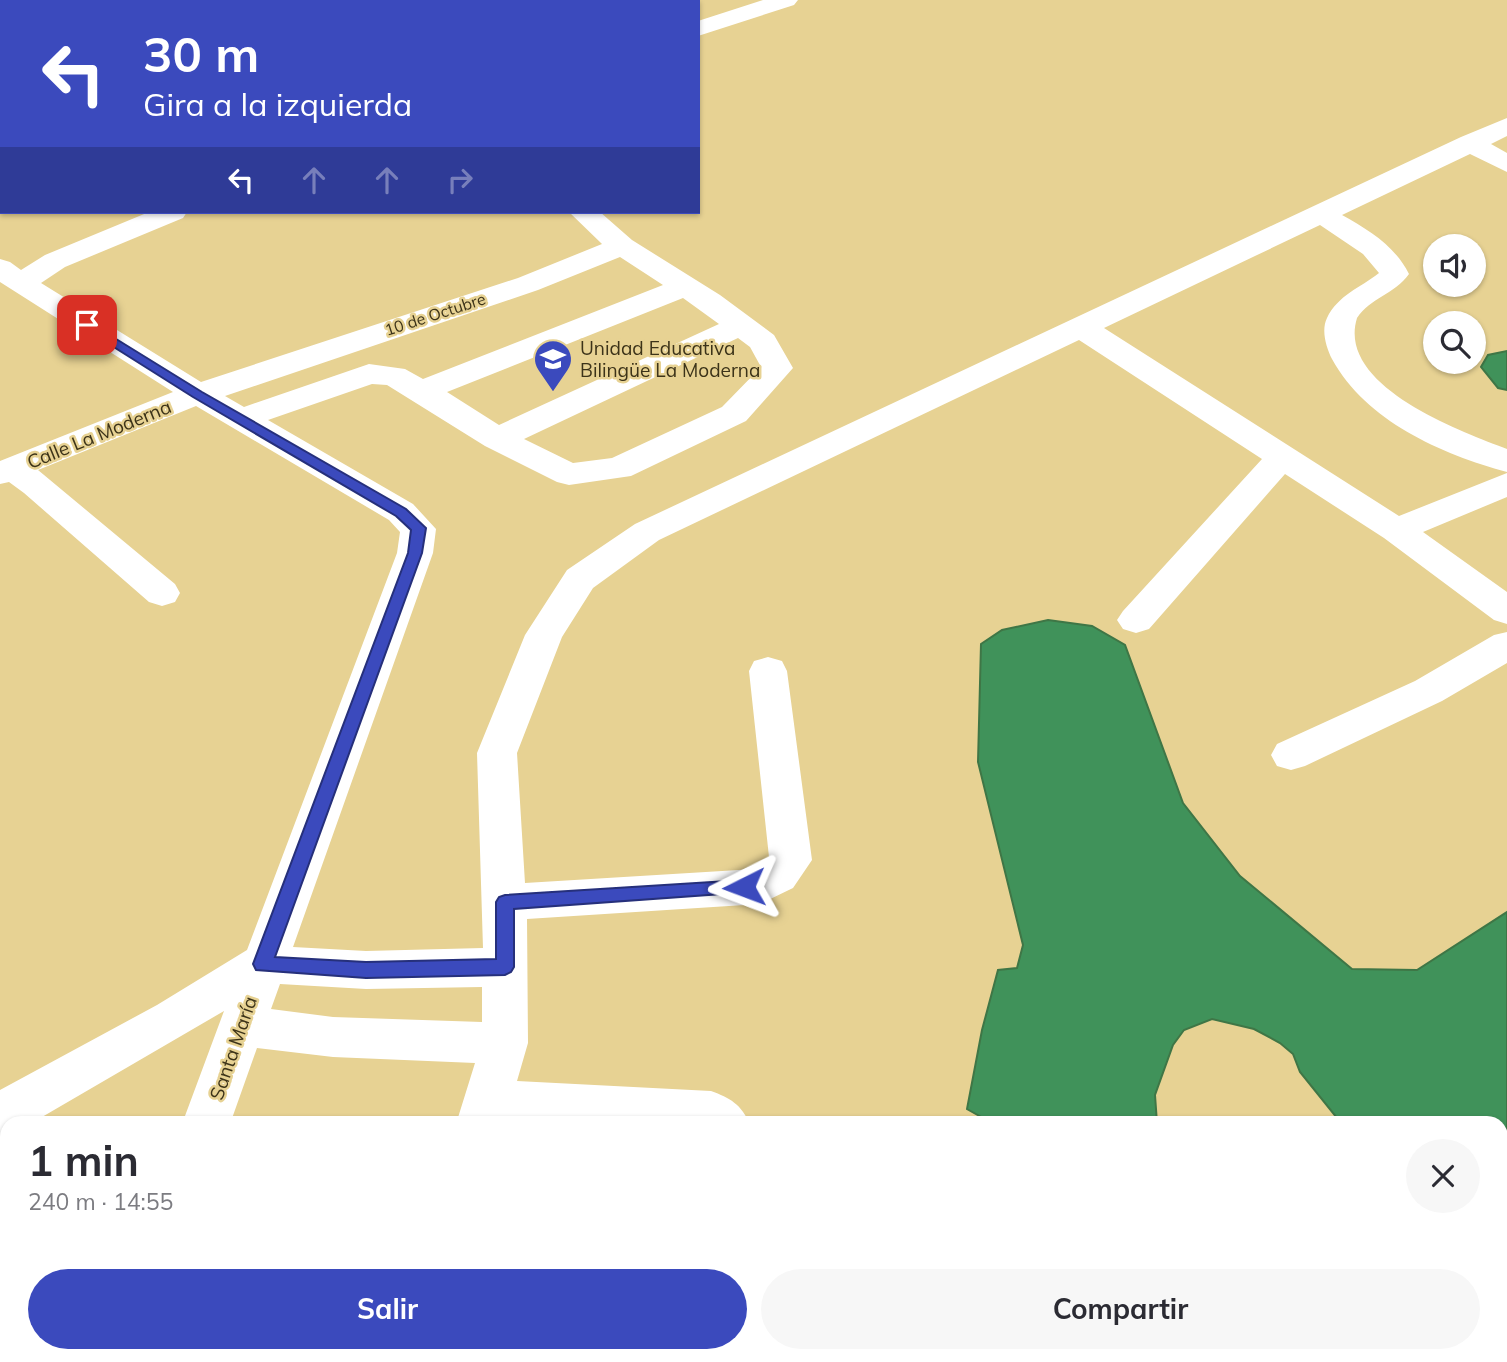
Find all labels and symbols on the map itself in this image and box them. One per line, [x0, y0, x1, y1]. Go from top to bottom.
street label: 10 de Octubre [382, 288, 488, 340]
pin [57, 295, 117, 355]
place label: Unidad Educativa Bilingüe La Moderna [580, 336, 760, 382]
school or university icon: Unidad Educativa Bilingüe La Moderna [532, 338, 574, 393]
street label: Calle La Moderna [23, 394, 175, 474]
position arrow [707, 850, 781, 924]
street label: Santa María [204, 993, 262, 1103]

